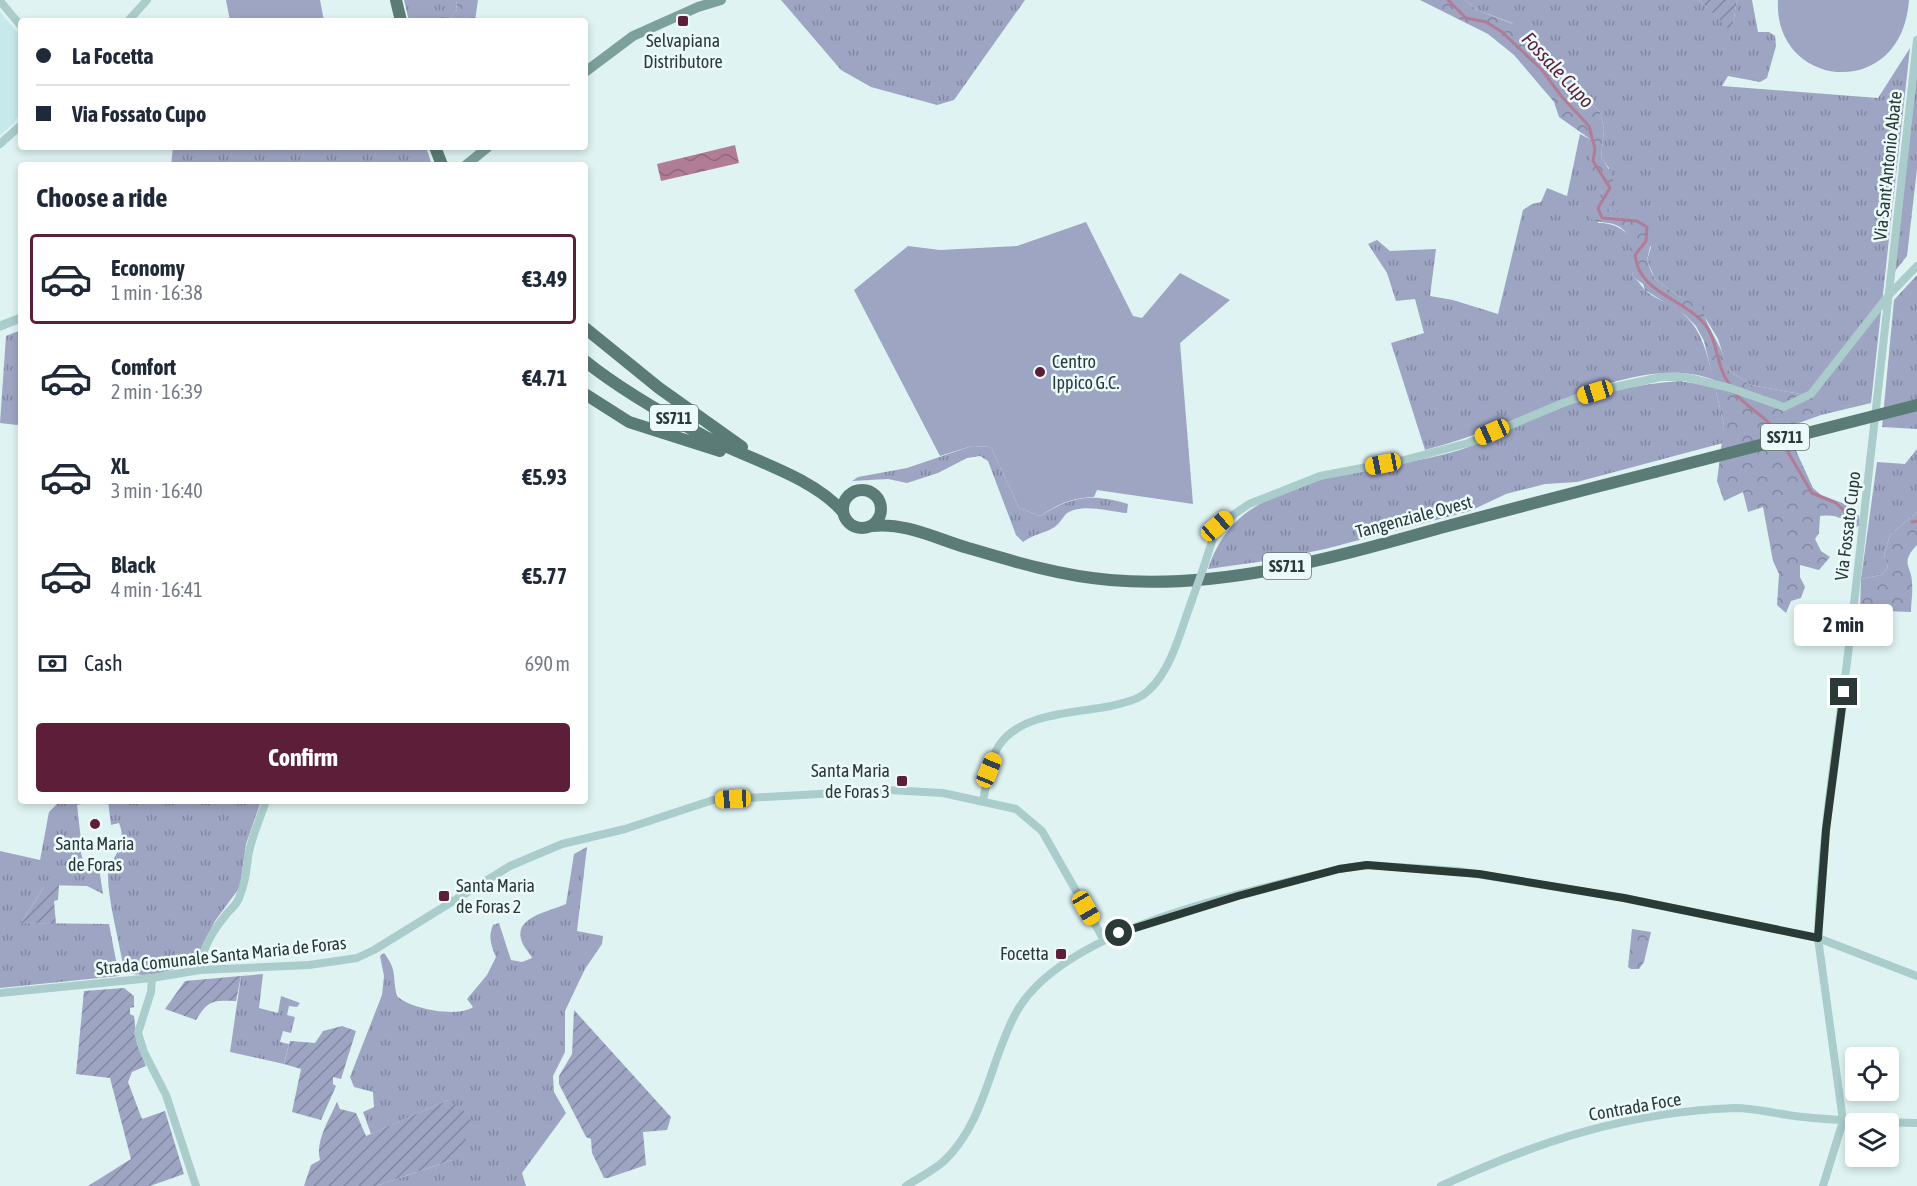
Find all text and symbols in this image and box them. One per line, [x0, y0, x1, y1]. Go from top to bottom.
marker: Selvapiana Distributore [676, 14, 690, 28]
water label: Fossale Cupo [1518, 27, 1599, 112]
place label: Selvapiana Distributore [643, 30, 723, 72]
text: La Focetta [72, 43, 154, 69]
street label: Via Sant'Antonio Abate [1869, 90, 1906, 242]
text: Via Fossato Cupo [72, 101, 206, 127]
text: Choose a ride [36, 182, 168, 213]
icon: car [39, 252, 93, 306]
text: Economy [111, 255, 185, 281]
text: €3.49 [522, 266, 567, 292]
text: 1 min · 16:38 [111, 281, 203, 304]
icon: car [39, 351, 93, 405]
place label: Centro Ippico G.C. [1052, 351, 1119, 393]
text: Comfort [111, 354, 176, 380]
text: €4.71 [522, 365, 567, 391]
marker: Centro Ippico G.C. [1033, 365, 1047, 379]
car [1575, 378, 1615, 406]
text: 2 min · 16:39 [111, 380, 203, 403]
road number: SS711 [650, 405, 698, 431]
car [1472, 416, 1512, 448]
road number: SS711 [1761, 424, 1809, 450]
icon: car [39, 450, 93, 504]
car [1364, 452, 1402, 476]
text: XL [111, 453, 129, 479]
text: €5.93 [522, 464, 567, 490]
street label: Via Fossato Cupo [1830, 470, 1865, 582]
text: 3 min · 16:40 [111, 479, 203, 502]
street label: Tangenziale Ovest [1353, 491, 1474, 542]
car [1198, 507, 1236, 545]
icon: car [39, 549, 93, 603]
text: Black [111, 552, 155, 578]
road number: SS711 [1263, 553, 1311, 579]
text: €5.77 [522, 563, 567, 589]
text: 4 min · 16:41 [111, 578, 203, 601]
callout: 2 min [1794, 605, 1894, 647]
text: 2 min [1823, 613, 1864, 636]
icon: cash [36, 647, 69, 680]
text: Cash [84, 650, 123, 676]
text: 690 m [525, 652, 570, 675]
route end [1830, 678, 1857, 705]
button: Confirm [36, 723, 570, 792]
car [974, 750, 1004, 790]
place label: Santa Maria de Foras 3 [811, 760, 890, 802]
marker: Santa Maria de Foras 3 [895, 774, 909, 788]
car [715, 789, 751, 809]
marker: Santa Maria de Foras [88, 817, 102, 831]
place label: Santa Maria de Foras [56, 833, 134, 875]
place label: Santa Maria de Foras 2 [456, 875, 535, 917]
car [1069, 888, 1103, 928]
marker: Santa Maria de Foras 2 [437, 889, 451, 903]
route start [1105, 919, 1132, 946]
street label: Strada Comunale Santa Maria de Foras [95, 932, 347, 979]
place label: Focetta [1000, 943, 1049, 964]
marker: Focetta [1054, 947, 1068, 961]
map controls [1845, 1047, 1899, 1167]
button: locate [1845, 1047, 1899, 1101]
street label: Contrada Foce [1587, 1088, 1683, 1125]
button: layers [1845, 1113, 1899, 1167]

